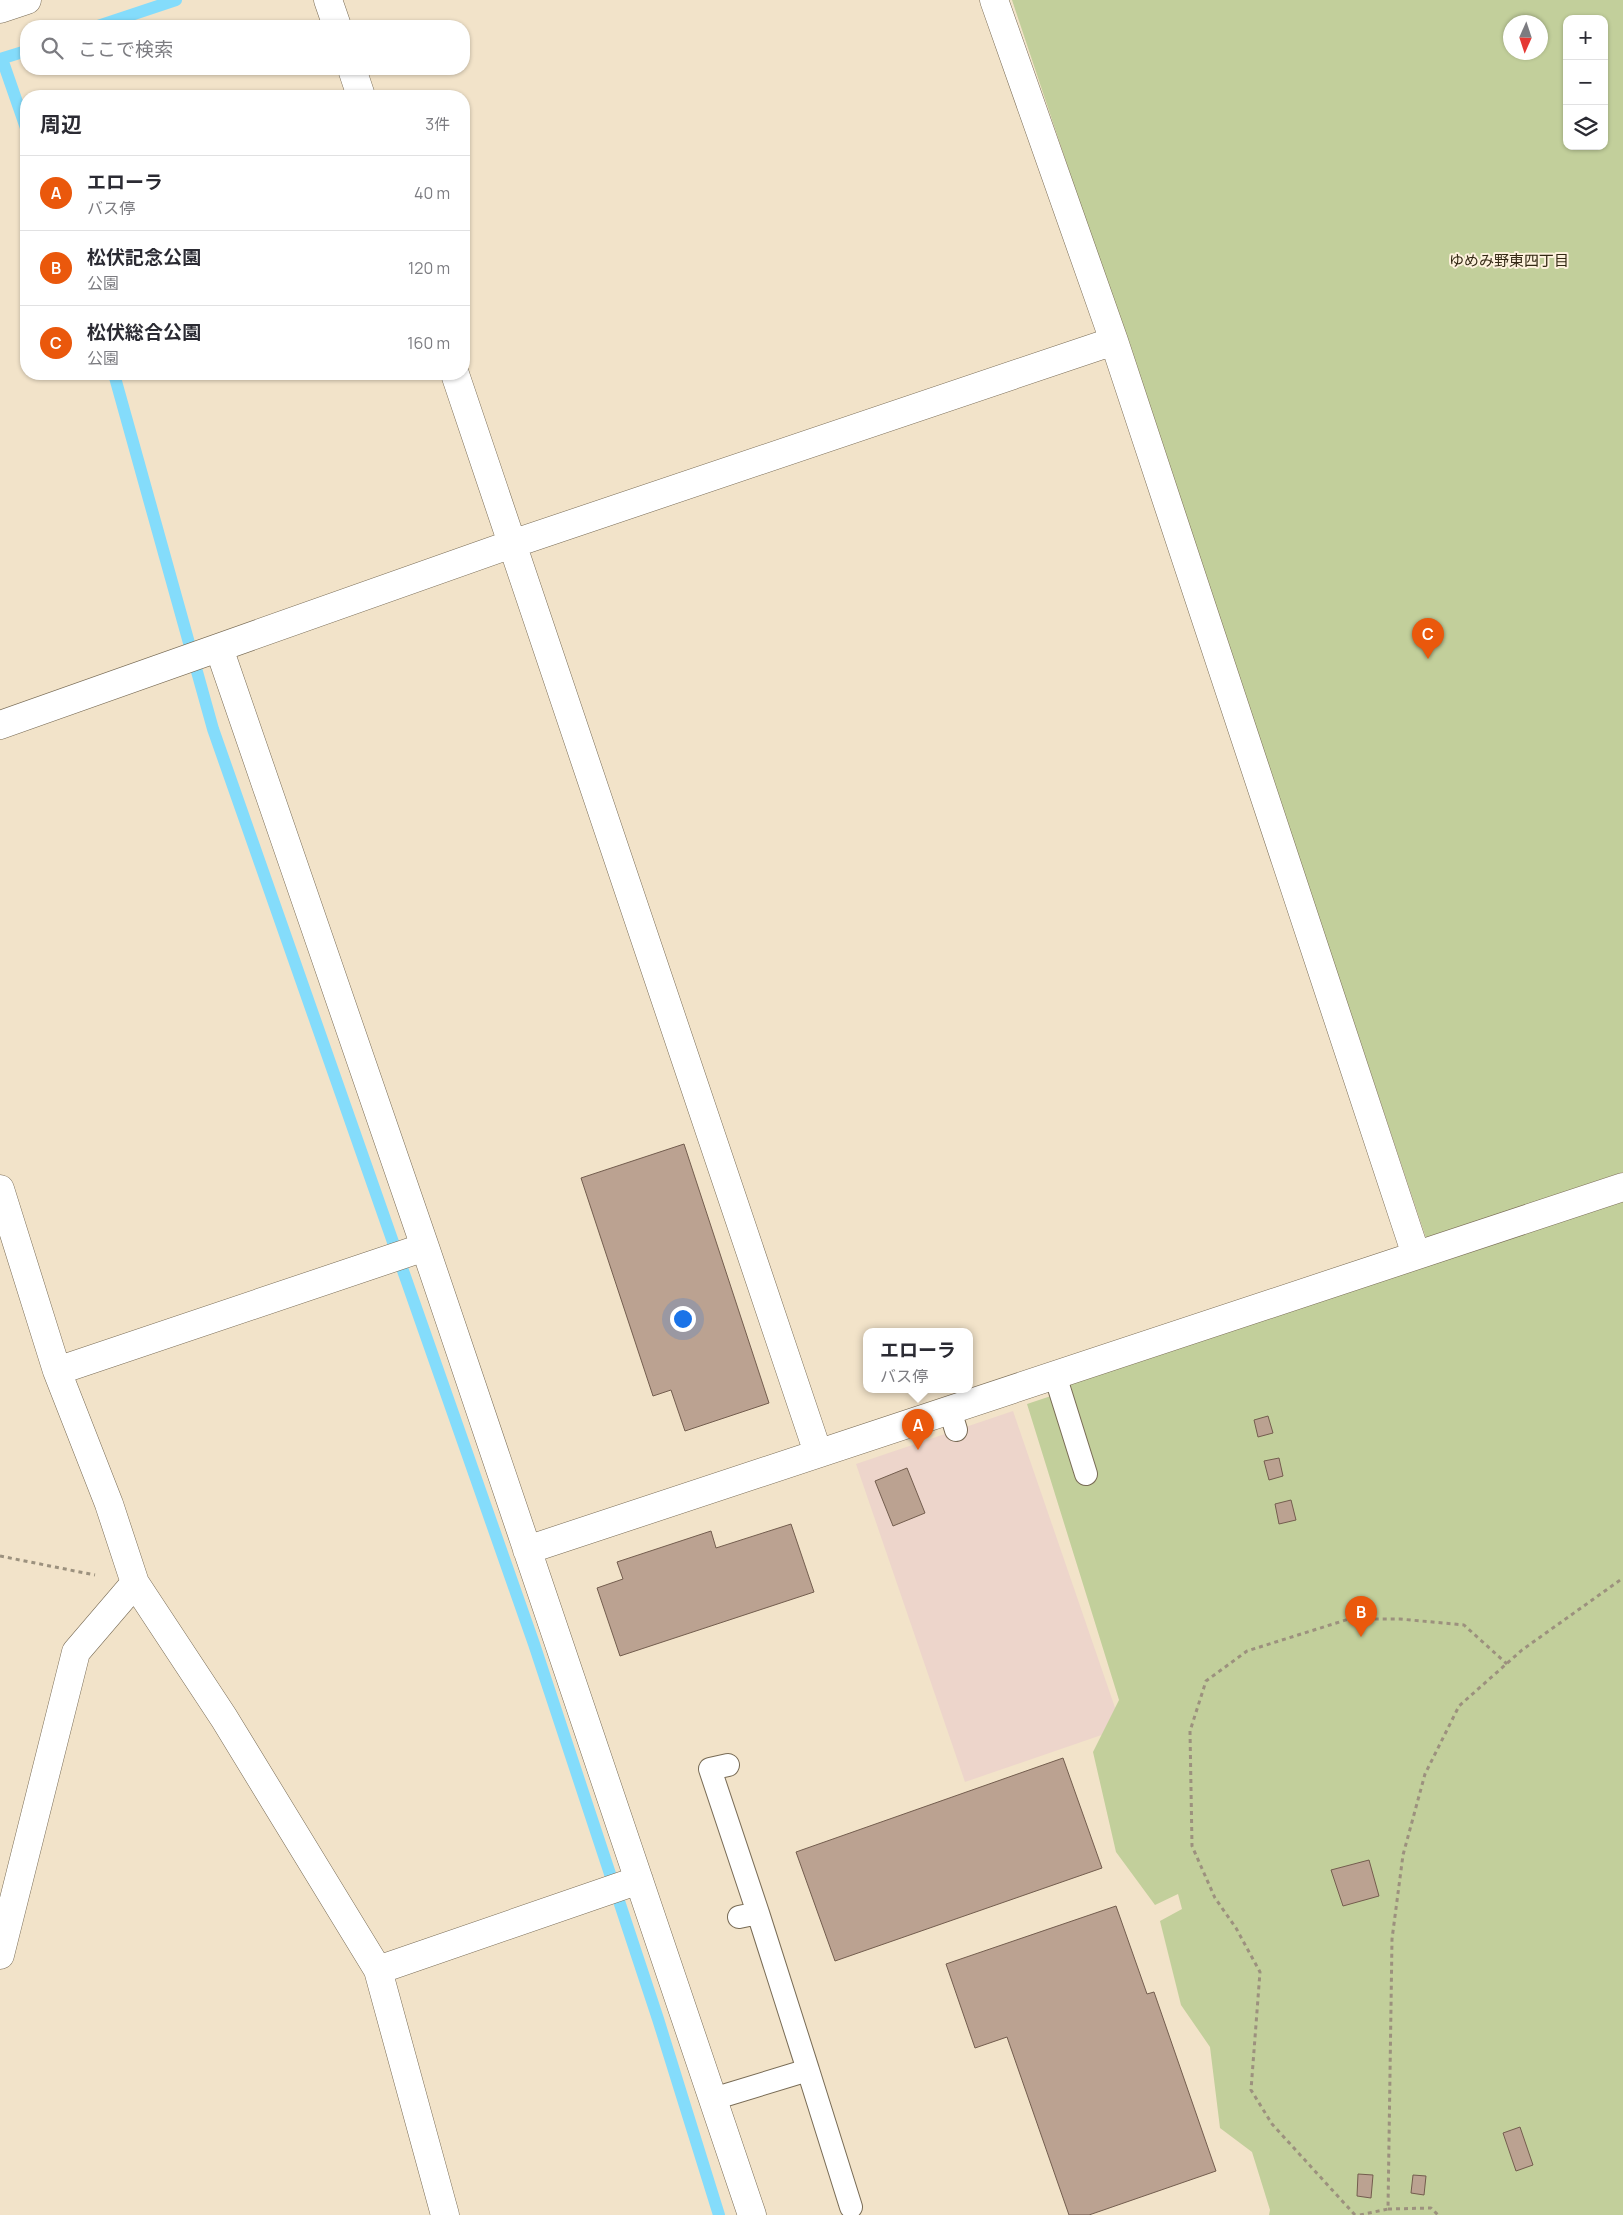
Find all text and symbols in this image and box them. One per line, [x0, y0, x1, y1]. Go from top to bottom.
north arrow [1503, 15, 1548, 60]
map controls [1563, 15, 1608, 150]
button: + [1563, 15, 1608, 60]
search box [20, 20, 470, 75]
icon: search [38, 34, 66, 62]
text: ここで検索 [78, 36, 173, 62]
button: − [1563, 60, 1608, 105]
button: layers [1563, 105, 1608, 150]
text: 周辺 [40, 110, 82, 138]
text: 3件 [425, 113, 450, 135]
text: エローラ [87, 169, 163, 195]
text: A [51, 182, 61, 204]
text: 40 m [414, 182, 450, 204]
text: バス停 [87, 197, 135, 219]
text: 松伏記念公園 [87, 244, 201, 270]
district label: ゆめみ野東四丁目 [1449, 250, 1569, 271]
text: B [51, 257, 61, 279]
text: 120 m [408, 257, 450, 279]
text: 公園 [87, 272, 119, 294]
text: 松伏総合公園 [87, 319, 201, 345]
text: C [50, 332, 62, 354]
text: 160 m [407, 332, 450, 354]
text: 公園 [87, 347, 119, 369]
pin: C [1412, 618, 1444, 659]
your location [670, 1306, 696, 1332]
popup [863, 1328, 973, 1393]
text: エローラ [880, 1337, 956, 1363]
text: バス停 [880, 1365, 928, 1387]
pin: A [902, 1409, 934, 1450]
pin: B [1345, 1596, 1377, 1637]

